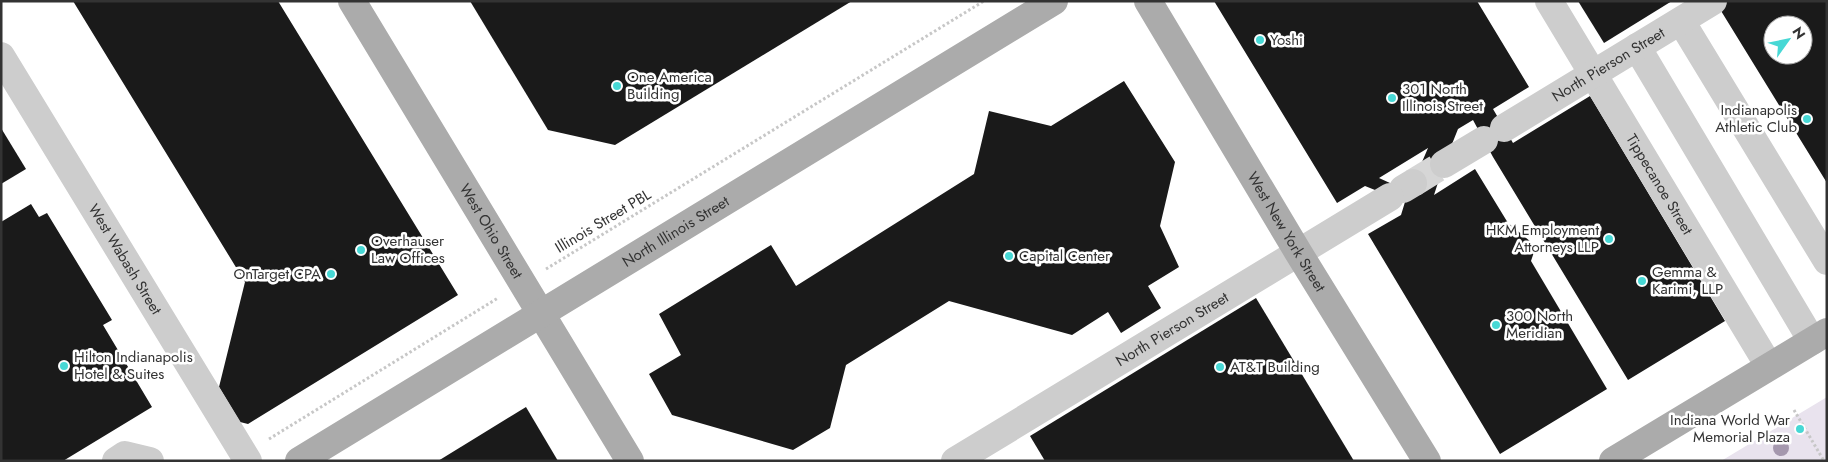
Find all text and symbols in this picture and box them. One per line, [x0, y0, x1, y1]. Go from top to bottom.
north arrow [1763, 15, 1813, 65]
street label: North Pierson Street [1548, 22, 1669, 107]
text: N [1787, 23, 1810, 43]
place label: Yoshi [1270, 29, 1303, 51]
marker: Yoshi [1254, 34, 1266, 46]
place label: One America Building [627, 66, 712, 105]
place label: 301 North Illinois Street [1402, 78, 1483, 117]
marker: One America Building [611, 80, 623, 92]
marker: 301 North Illinois Street [1386, 92, 1398, 104]
place label: Indianapolis Athletic Club [1715, 99, 1797, 138]
marker: Indianapolis Athletic Club [1801, 113, 1813, 125]
street label: Tippecanoe Street [1621, 130, 1699, 239]
street label: West New York Street [1241, 168, 1331, 296]
street label: West Ohio Street [454, 179, 529, 283]
street label: Illinois Street PBL [551, 183, 655, 258]
street label: North Illinois Street [618, 190, 734, 273]
street label: West Wabash Street [83, 200, 167, 319]
place label: HKM Employment Attorneys LLP [1486, 219, 1599, 258]
place label: Overhauser Law Offices [371, 230, 445, 269]
marker: HKM Employment Attorneys LLP [1603, 233, 1615, 245]
marker: Overhauser Law Offices [355, 244, 367, 256]
place label: Capital Center [1019, 245, 1111, 267]
marker: Capital Center [1003, 250, 1015, 262]
place label: Gemma & Karimi, LLP [1652, 261, 1723, 300]
place label: OnTarget CPA [233, 263, 321, 285]
marker: OnTarget CPA [325, 268, 337, 280]
marker: Gemma & Karimi, LLP [1636, 275, 1648, 287]
street label: North Pierson Street [1111, 286, 1233, 372]
place label: 300 North Meridian [1506, 305, 1573, 344]
marker: 300 North Meridian [1490, 319, 1502, 331]
place label: Hilton Indianapolis Hotel & Suites [74, 346, 193, 385]
place label: AT&T Building [1230, 356, 1320, 378]
marker: Hilton Indianapolis Hotel & Suites [58, 360, 70, 372]
marker: AT&T Building [1214, 361, 1226, 373]
place label: Indiana World War Memorial Plaza [1670, 409, 1791, 448]
marker: Indiana World War Memorial Plaza [1794, 423, 1806, 435]

